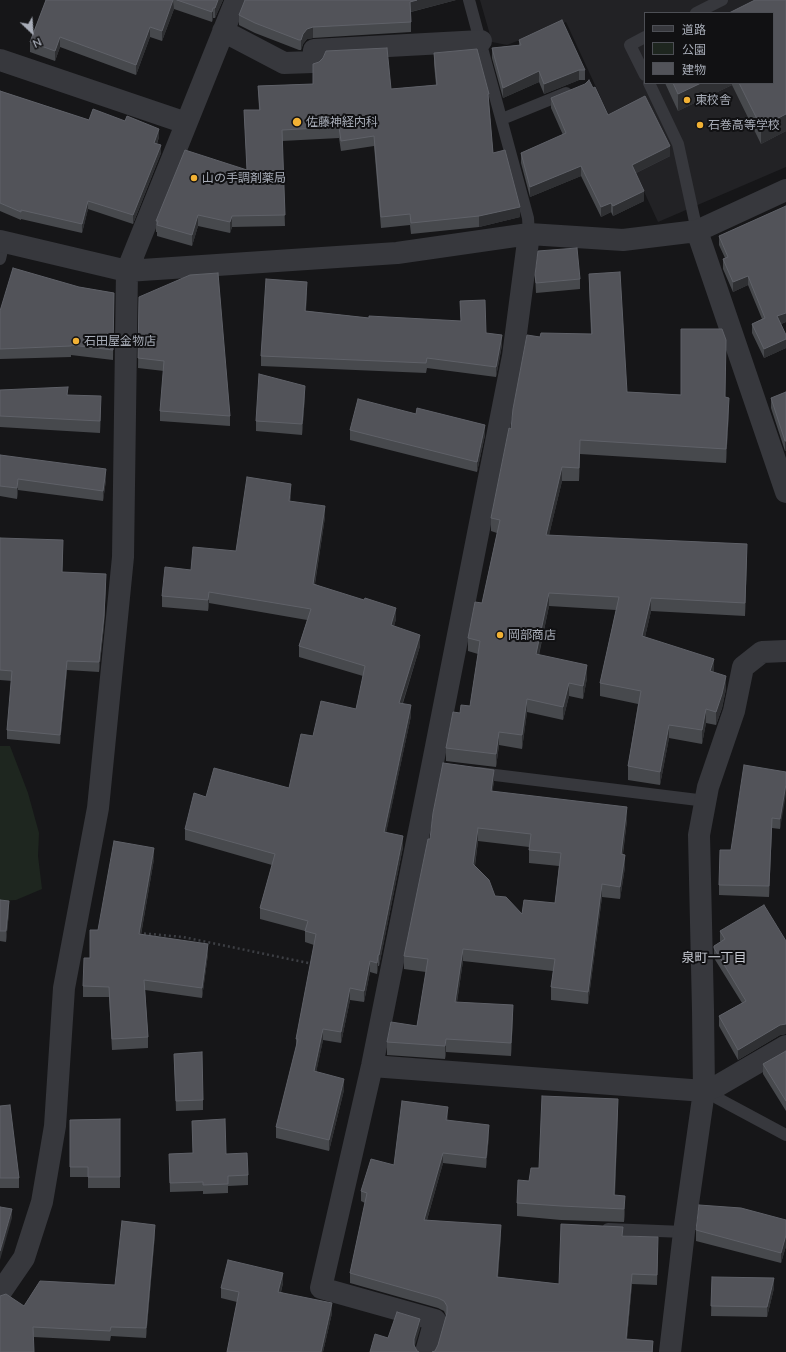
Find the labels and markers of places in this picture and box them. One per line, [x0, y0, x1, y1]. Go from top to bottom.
place label: 東校舎 [695, 93, 731, 107]
marker: 東校舎 [682, 95, 692, 105]
place label: 佐藤神経内科 [306, 115, 378, 129]
marker: 佐藤神経内科 [291, 116, 303, 128]
place label: 石巻高等学校 [708, 118, 780, 132]
marker: 石巻高等学校 [695, 120, 705, 130]
place label: 山の手調剤薬局 [202, 171, 286, 185]
marker: 山の手調剤薬局 [189, 173, 199, 183]
place label: 石田屋金物店 [84, 334, 156, 348]
marker: 石田屋金物店 [71, 336, 81, 346]
place label: 岡部商店 [508, 628, 556, 642]
marker: 岡部商店 [495, 630, 505, 640]

